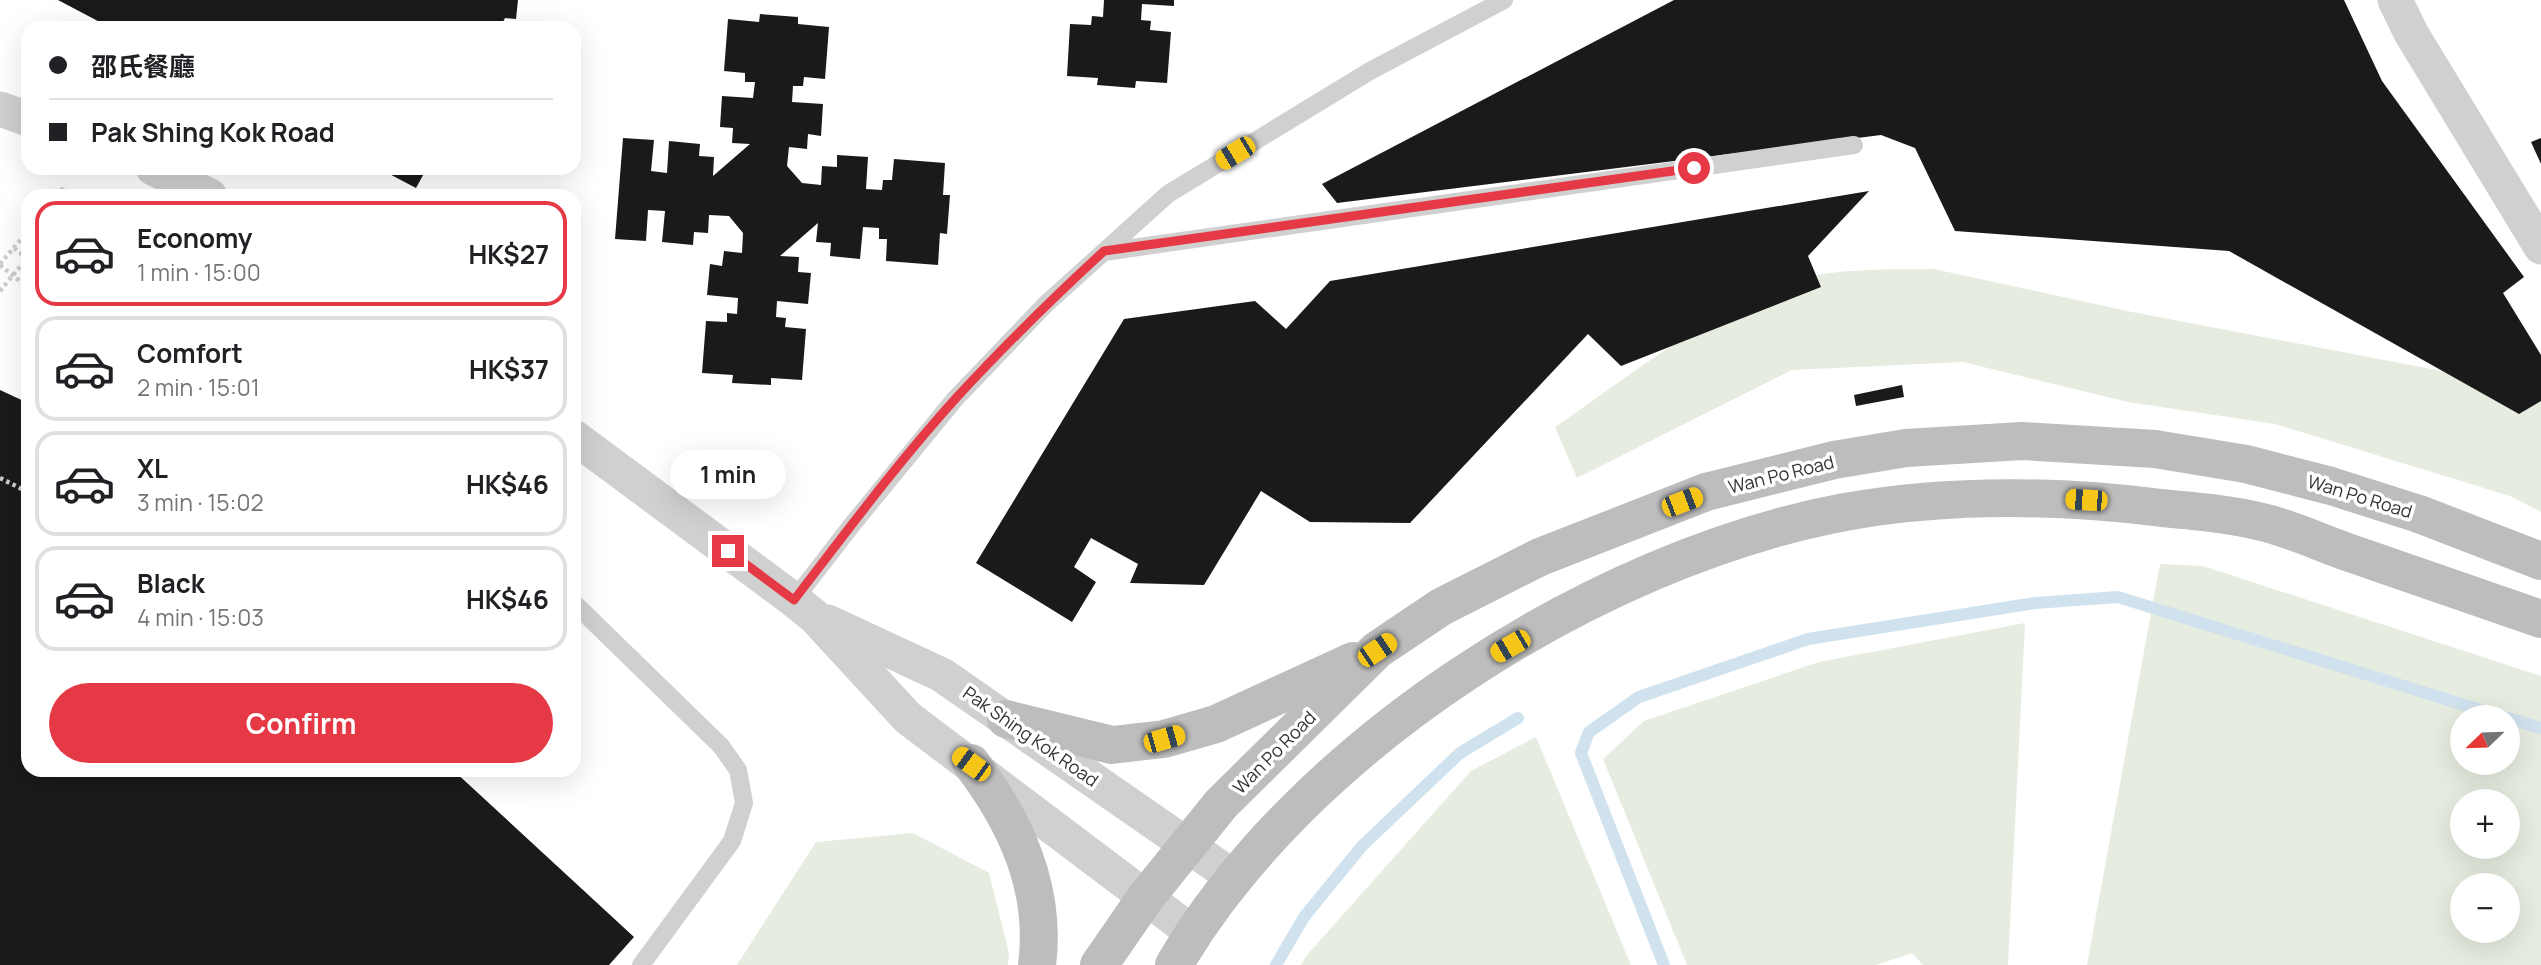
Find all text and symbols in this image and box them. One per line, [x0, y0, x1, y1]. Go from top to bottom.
text: 邵氏餐廳 [91, 48, 195, 84]
text: Pak Shing Kok Road [91, 114, 335, 150]
car [1212, 133, 1259, 173]
route start [1678, 152, 1710, 184]
text: Economy [137, 220, 252, 256]
icon: car [53, 222, 116, 285]
text: HK$27 [469, 236, 549, 272]
text: 1 min · 15:00 [137, 256, 261, 288]
text: Comfort [137, 335, 243, 371]
icon: car [53, 337, 116, 400]
text: HK$37 [469, 351, 549, 387]
text: 2 min · 15:01 [137, 371, 260, 403]
callout: 1 min [670, 449, 786, 498]
street label: Wan Po Road [1726, 449, 1836, 499]
text: XL [137, 450, 168, 486]
icon: car [53, 452, 116, 515]
text: 1 min [700, 458, 756, 490]
text: HK$46 [466, 466, 549, 502]
street label: Wan Po Road [2305, 469, 2415, 523]
car [1659, 485, 1706, 519]
text: 3 min · 15:02 [137, 486, 264, 518]
car [2065, 488, 2108, 512]
route end [712, 535, 744, 567]
text: Black [137, 565, 205, 601]
icon: car [53, 567, 116, 630]
text: HK$46 [466, 581, 549, 617]
text: 4 min · 15:03 [137, 601, 264, 633]
car [1487, 626, 1534, 666]
car [1354, 630, 1401, 670]
street label: Pak Shing Kok Road [959, 680, 1103, 792]
button: Confirm [49, 683, 553, 763]
street label: Wan Po Road [1227, 705, 1321, 799]
north arrow [2450, 705, 2520, 775]
map controls [2450, 705, 2520, 943]
car [1141, 723, 1188, 755]
car [948, 743, 995, 785]
button: + [2450, 789, 2520, 859]
button: − [2450, 873, 2520, 943]

